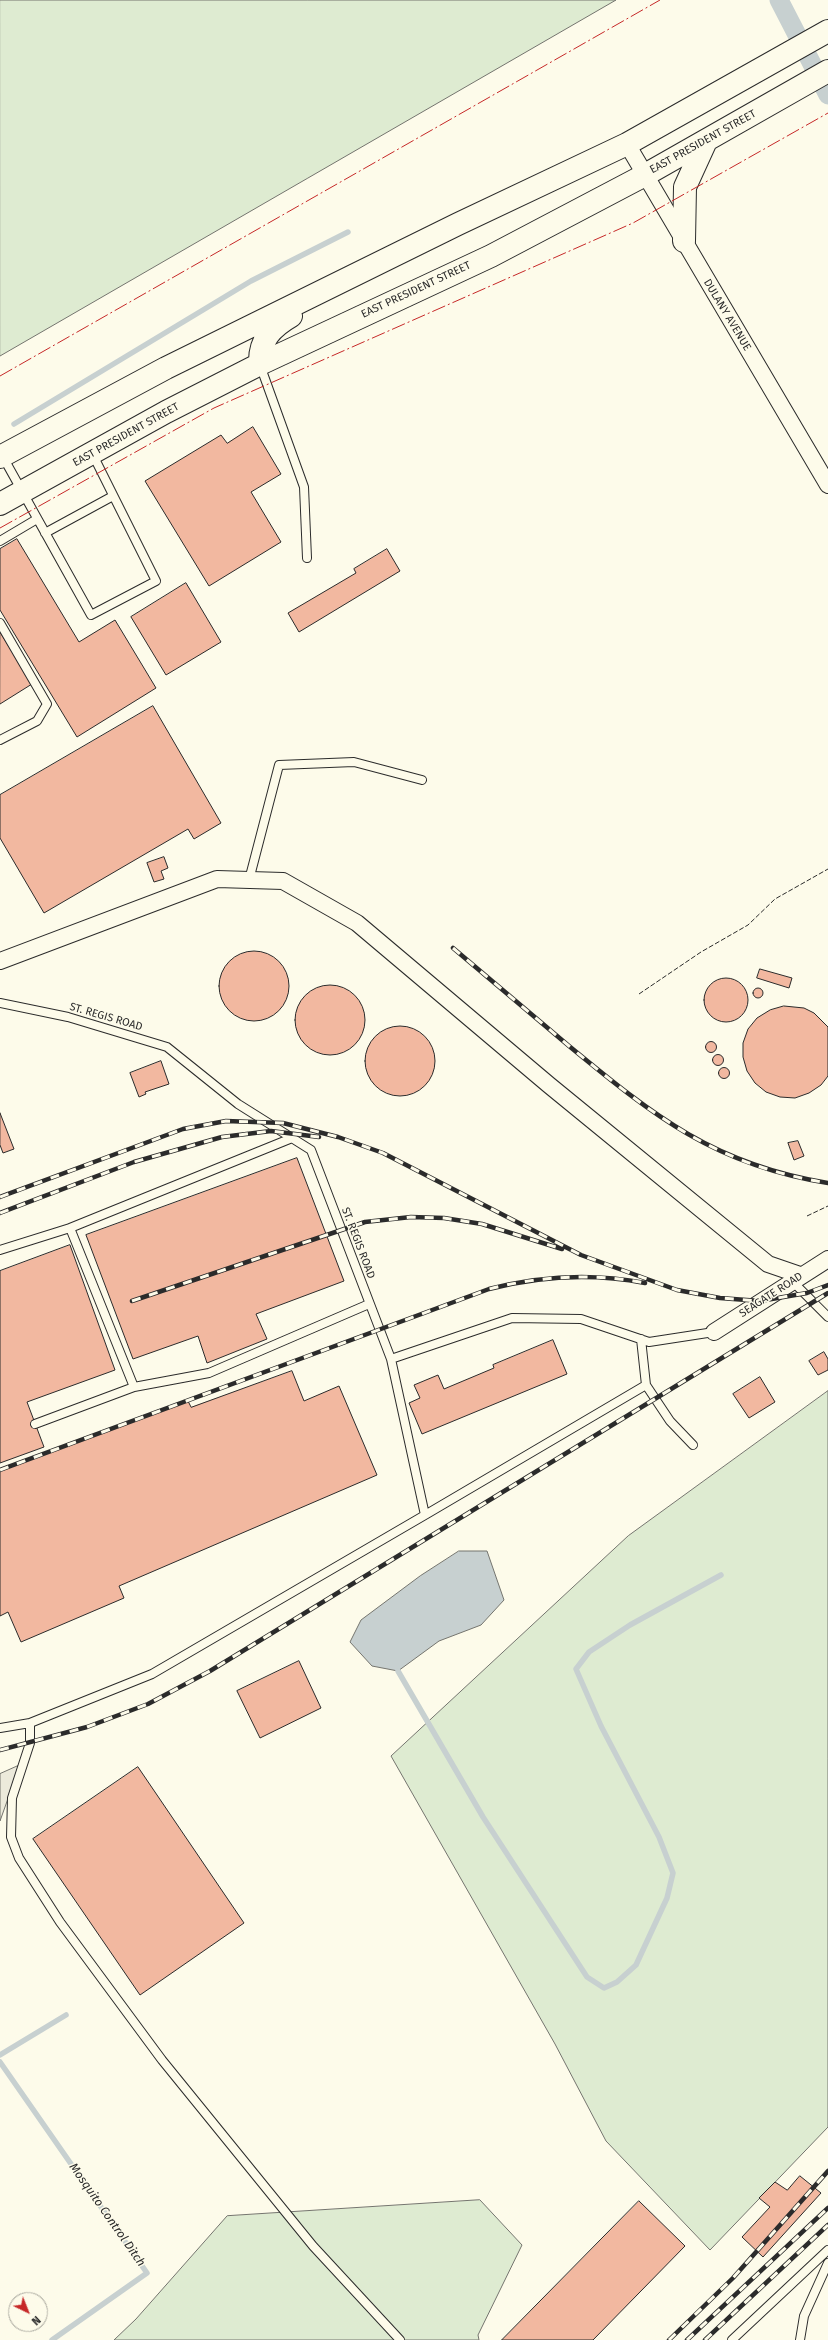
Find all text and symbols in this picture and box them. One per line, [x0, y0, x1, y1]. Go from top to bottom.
street label: EAST PRESIDENT STREET [648, 107, 758, 177]
street label: EAST PRESIDENT STREET [359, 259, 473, 321]
street label: DULANY AVENUE [700, 277, 754, 353]
street label: EAST PRESIDENT STREET [71, 400, 181, 470]
street label: ST. REGIS ROAD [68, 1000, 144, 1034]
street label: ST. REGIS ROAD [338, 1205, 378, 1281]
street label: SEAGATE ROAD [737, 1270, 805, 1320]
water label: Mosquito Control Ditch [66, 2161, 148, 2269]
north arrow [8, 2292, 48, 2332]
text: N [29, 2313, 43, 2328]

